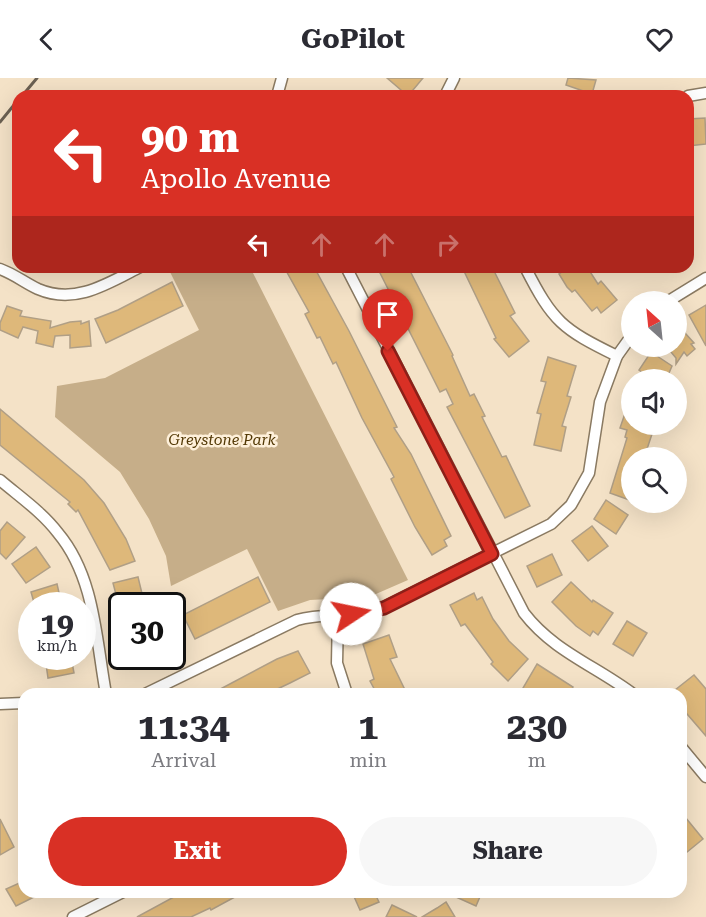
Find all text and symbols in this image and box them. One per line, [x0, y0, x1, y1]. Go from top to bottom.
icon: back [30, 23, 63, 56]
text: GoPilot [301, 23, 405, 55]
icon: heart [643, 23, 676, 56]
text: 90 m [141, 113, 239, 162]
icon: left [42, 114, 120, 192]
text: Apollo Avenue [141, 163, 331, 195]
icon: left [242, 228, 275, 261]
icon: ahead [305, 228, 338, 261]
icon: ahead [368, 228, 401, 261]
icon: right [431, 228, 464, 261]
pin [362, 289, 413, 351]
north arrow [621, 291, 687, 357]
map controls [621, 291, 687, 513]
icon: arrive [371, 298, 404, 331]
button: sound [621, 369, 687, 435]
park label: Greystone Park [168, 431, 276, 449]
button: search [621, 447, 687, 513]
position arrow [319, 582, 383, 646]
speed limit sign: 30 [108, 592, 186, 670]
text: 19 [40, 606, 74, 641]
text: km/h [37, 637, 77, 655]
text: 11:34 [138, 706, 230, 748]
text: 1 [358, 706, 378, 748]
text: 230 [507, 706, 567, 748]
text: Arrival [151, 748, 216, 772]
text: min [349, 748, 387, 772]
text: m [528, 748, 546, 772]
button: Exit [48, 817, 347, 886]
button: Share [359, 817, 657, 886]

